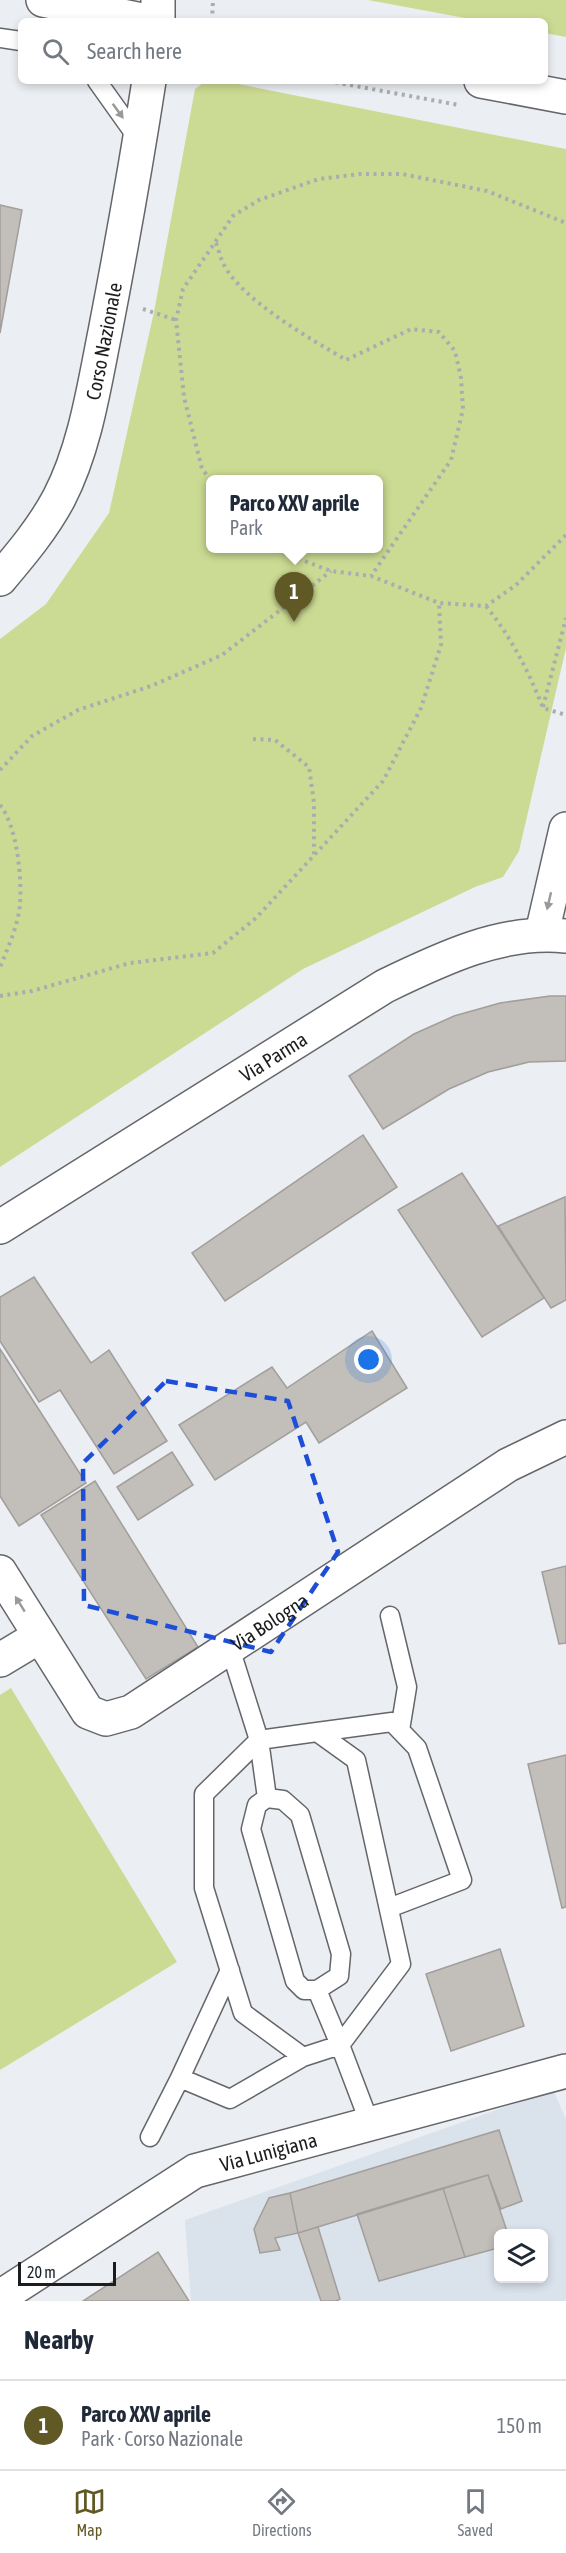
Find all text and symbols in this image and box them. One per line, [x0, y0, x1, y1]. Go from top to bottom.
search box [18, 18, 548, 84]
icon: search [39, 35, 72, 68]
text: Search here [87, 38, 182, 64]
one-way arrow [112, 103, 124, 118]
street label: Corso Nazionale [80, 281, 126, 402]
popup [206, 475, 383, 553]
text: Parco XXV aprile [230, 490, 359, 516]
text: Park [230, 516, 263, 539]
pin: 1 [274, 572, 314, 622]
one-way arrow [544, 892, 554, 911]
street label: Via Parma [235, 1027, 311, 1086]
your location [354, 1345, 383, 1374]
street label: Via Bologna [226, 1588, 312, 1655]
one-way arrow [15, 1596, 26, 1612]
street label: Via Lunigiana [217, 2127, 319, 2175]
map controls [494, 2229, 548, 2283]
button: layers [494, 2229, 548, 2283]
scale bar [18, 2259, 116, 2286]
text: 20 m [27, 2263, 56, 2281]
text: Nearby [24, 2325, 94, 2355]
text: Parco XXV aprile [81, 2401, 211, 2427]
text: 1 [39, 2414, 48, 2437]
text: 150 m [497, 2414, 542, 2437]
text: Park · Corso Nazionale [81, 2427, 243, 2450]
tab: Map [73, 2485, 106, 2539]
tab: Directions [252, 2485, 312, 2539]
tab: Saved [458, 2485, 493, 2539]

